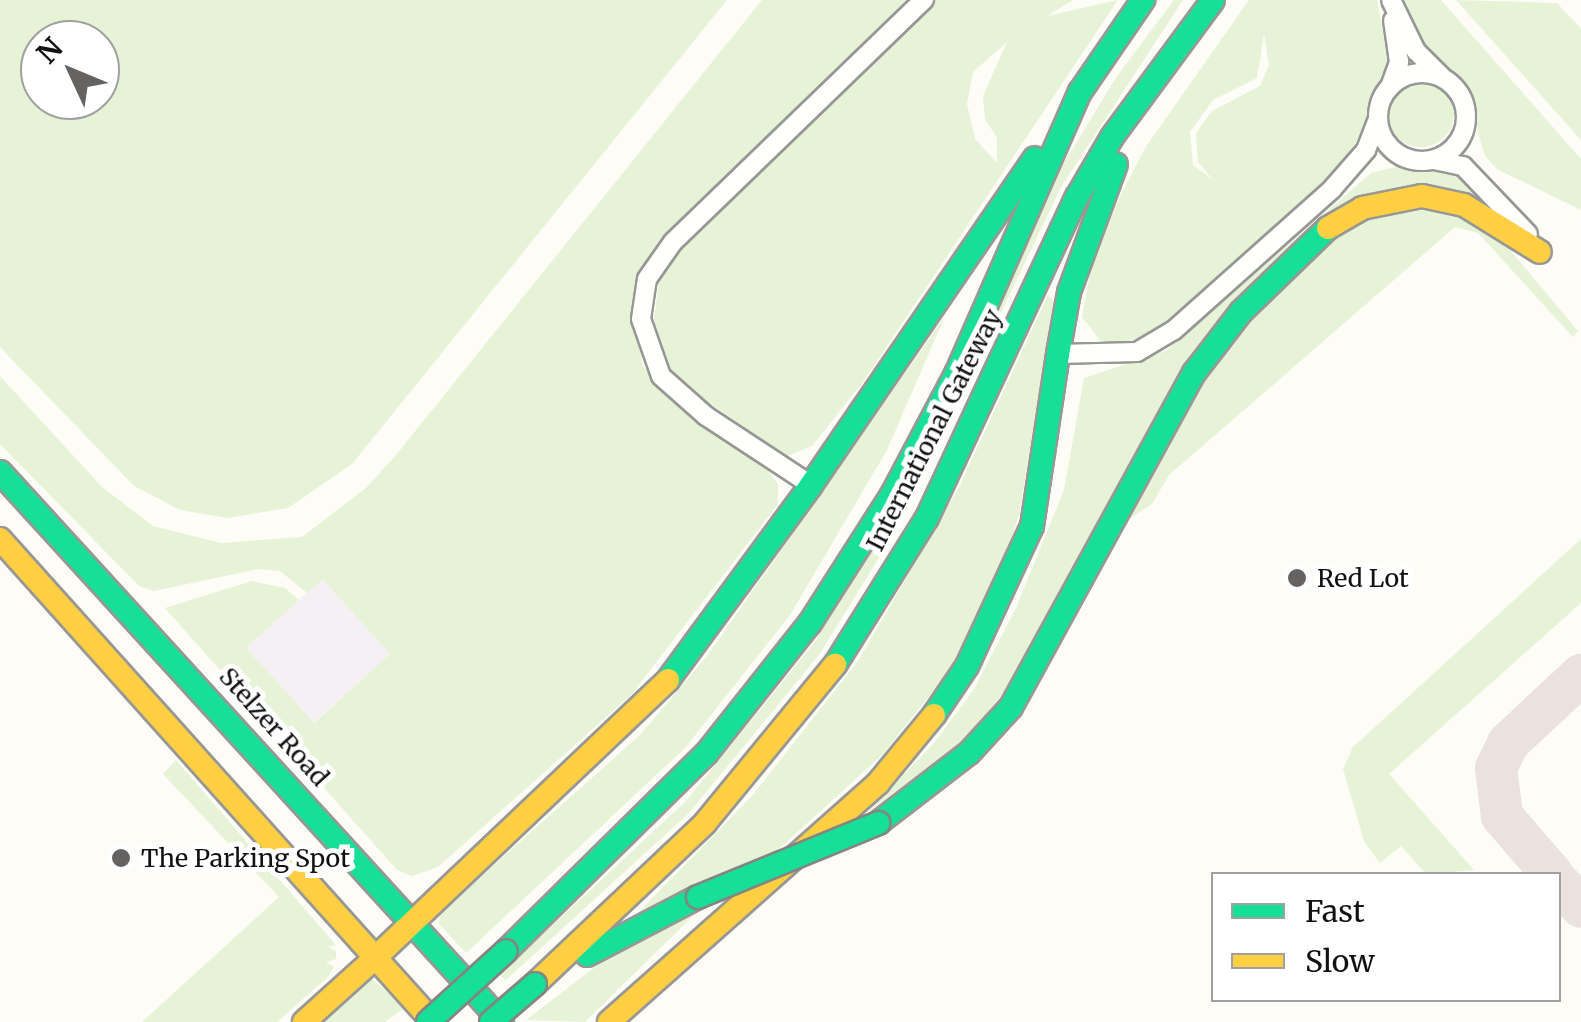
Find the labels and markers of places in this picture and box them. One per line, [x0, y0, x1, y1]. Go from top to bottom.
place label: Red Lot [1317, 563, 1409, 593]
marker: Red Lot [1286, 567, 1308, 589]
place label: The Parking Spot [141, 843, 350, 873]
marker: The Parking Spot [110, 847, 132, 869]

